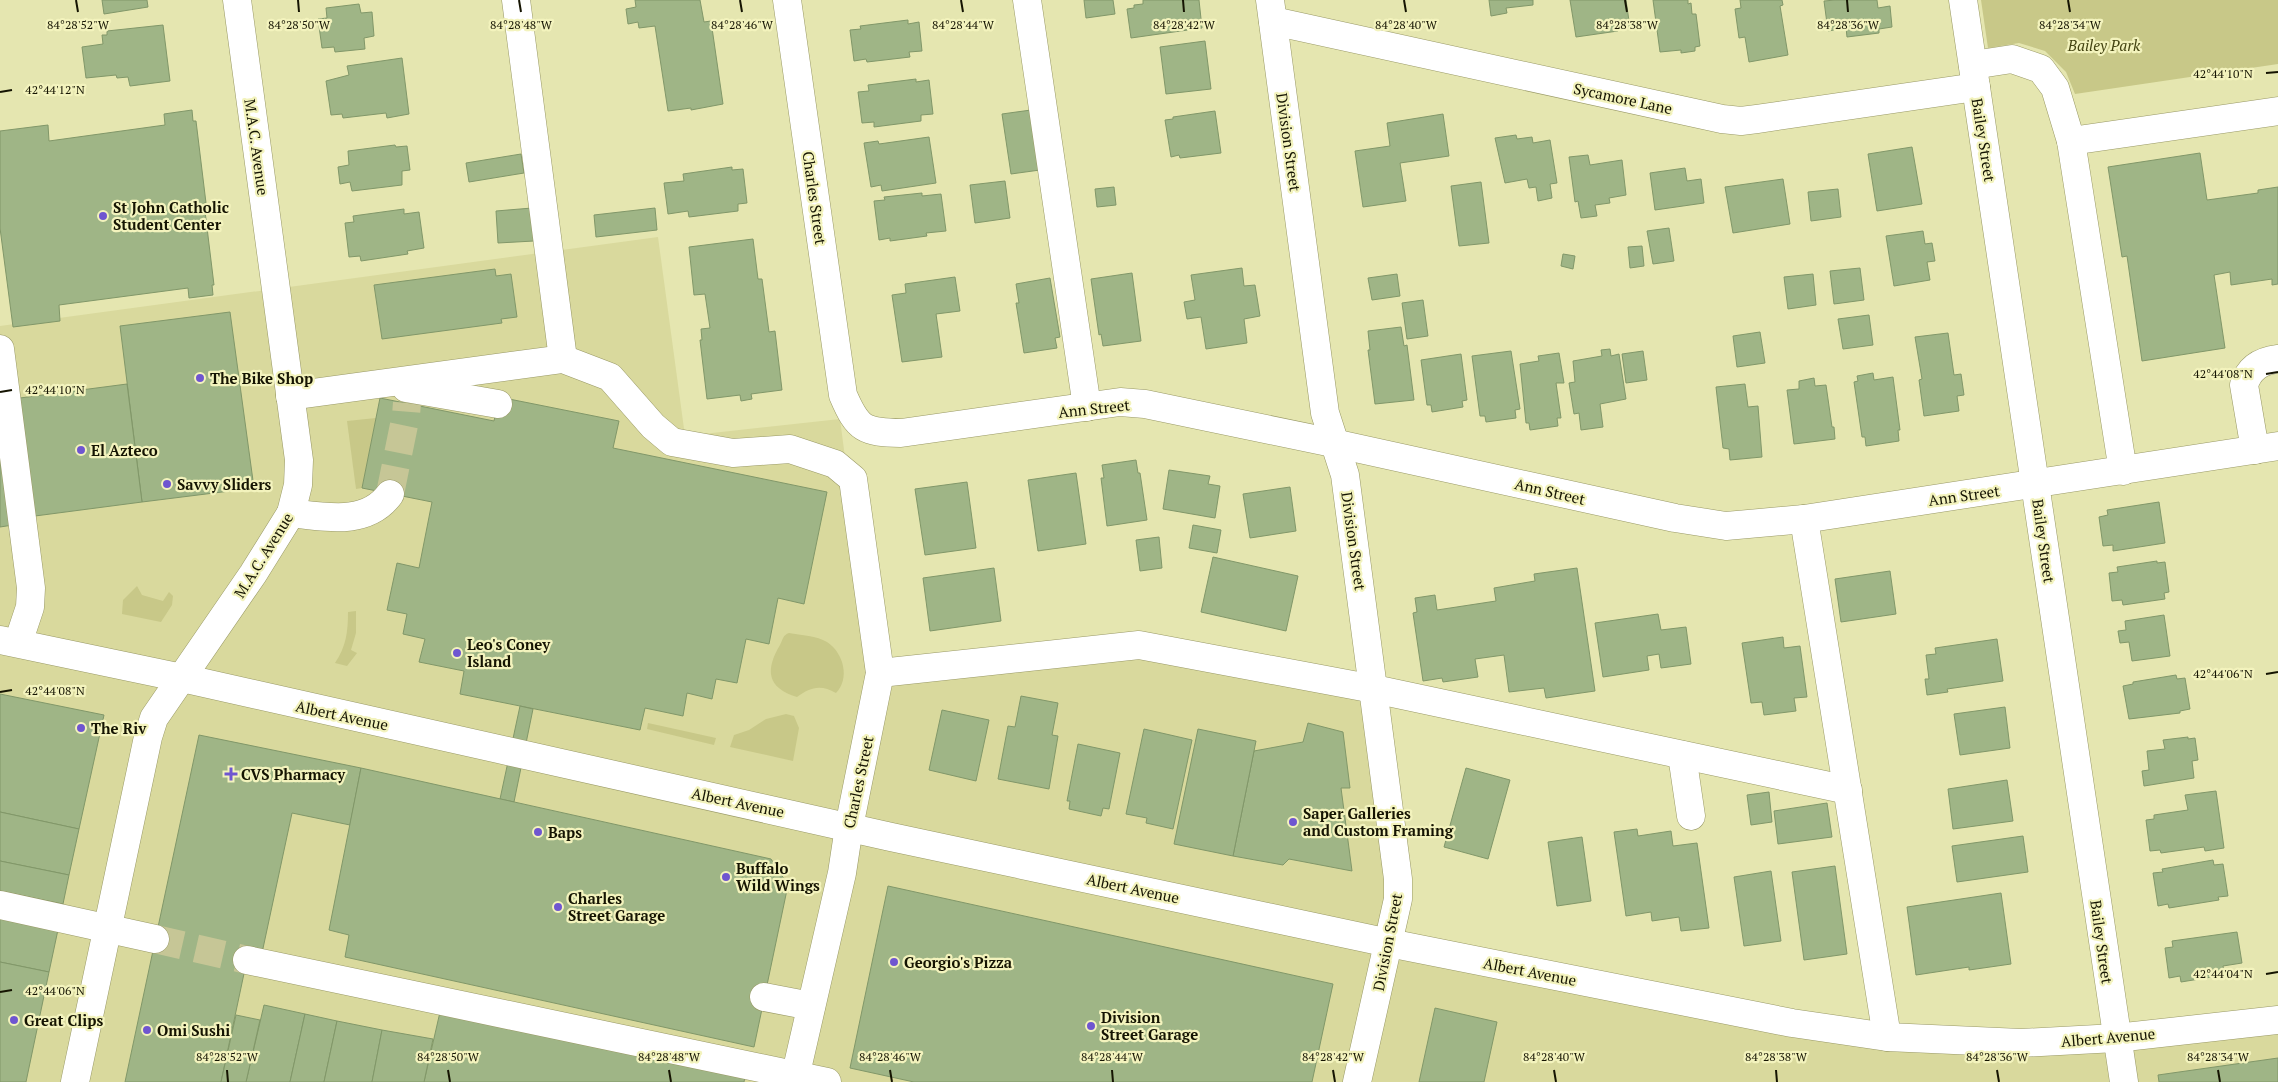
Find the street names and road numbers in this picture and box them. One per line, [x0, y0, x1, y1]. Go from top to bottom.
street label: Sycamore Lane [1572, 78, 1674, 118]
street label: Division Street [1272, 92, 1306, 193]
street label: Bailey Street [1968, 97, 2001, 184]
street label: M.A.C. Avenue [240, 98, 274, 196]
street label: Charles Street [799, 150, 832, 246]
street label: Ann Street [1057, 394, 1131, 422]
street label: Ann Street [1513, 473, 1588, 509]
street label: Ann Street [1927, 480, 2001, 510]
street label: Division Street [1337, 491, 1371, 592]
street label: Bailey Street [2028, 498, 2060, 585]
street label: M.A.C. Avenue [229, 509, 297, 601]
street label: Albert Avenue [294, 695, 390, 735]
street label: Charles Street [838, 734, 878, 830]
street label: Albert Avenue [690, 782, 786, 822]
street label: Albert Avenue [1085, 868, 1181, 908]
street label: Division Street [1368, 891, 1406, 993]
street label: Bailey Street [2086, 899, 2118, 986]
street label: Albert Avenue [1482, 952, 1578, 990]
street label: Albert Avenue [2060, 1023, 2156, 1051]

